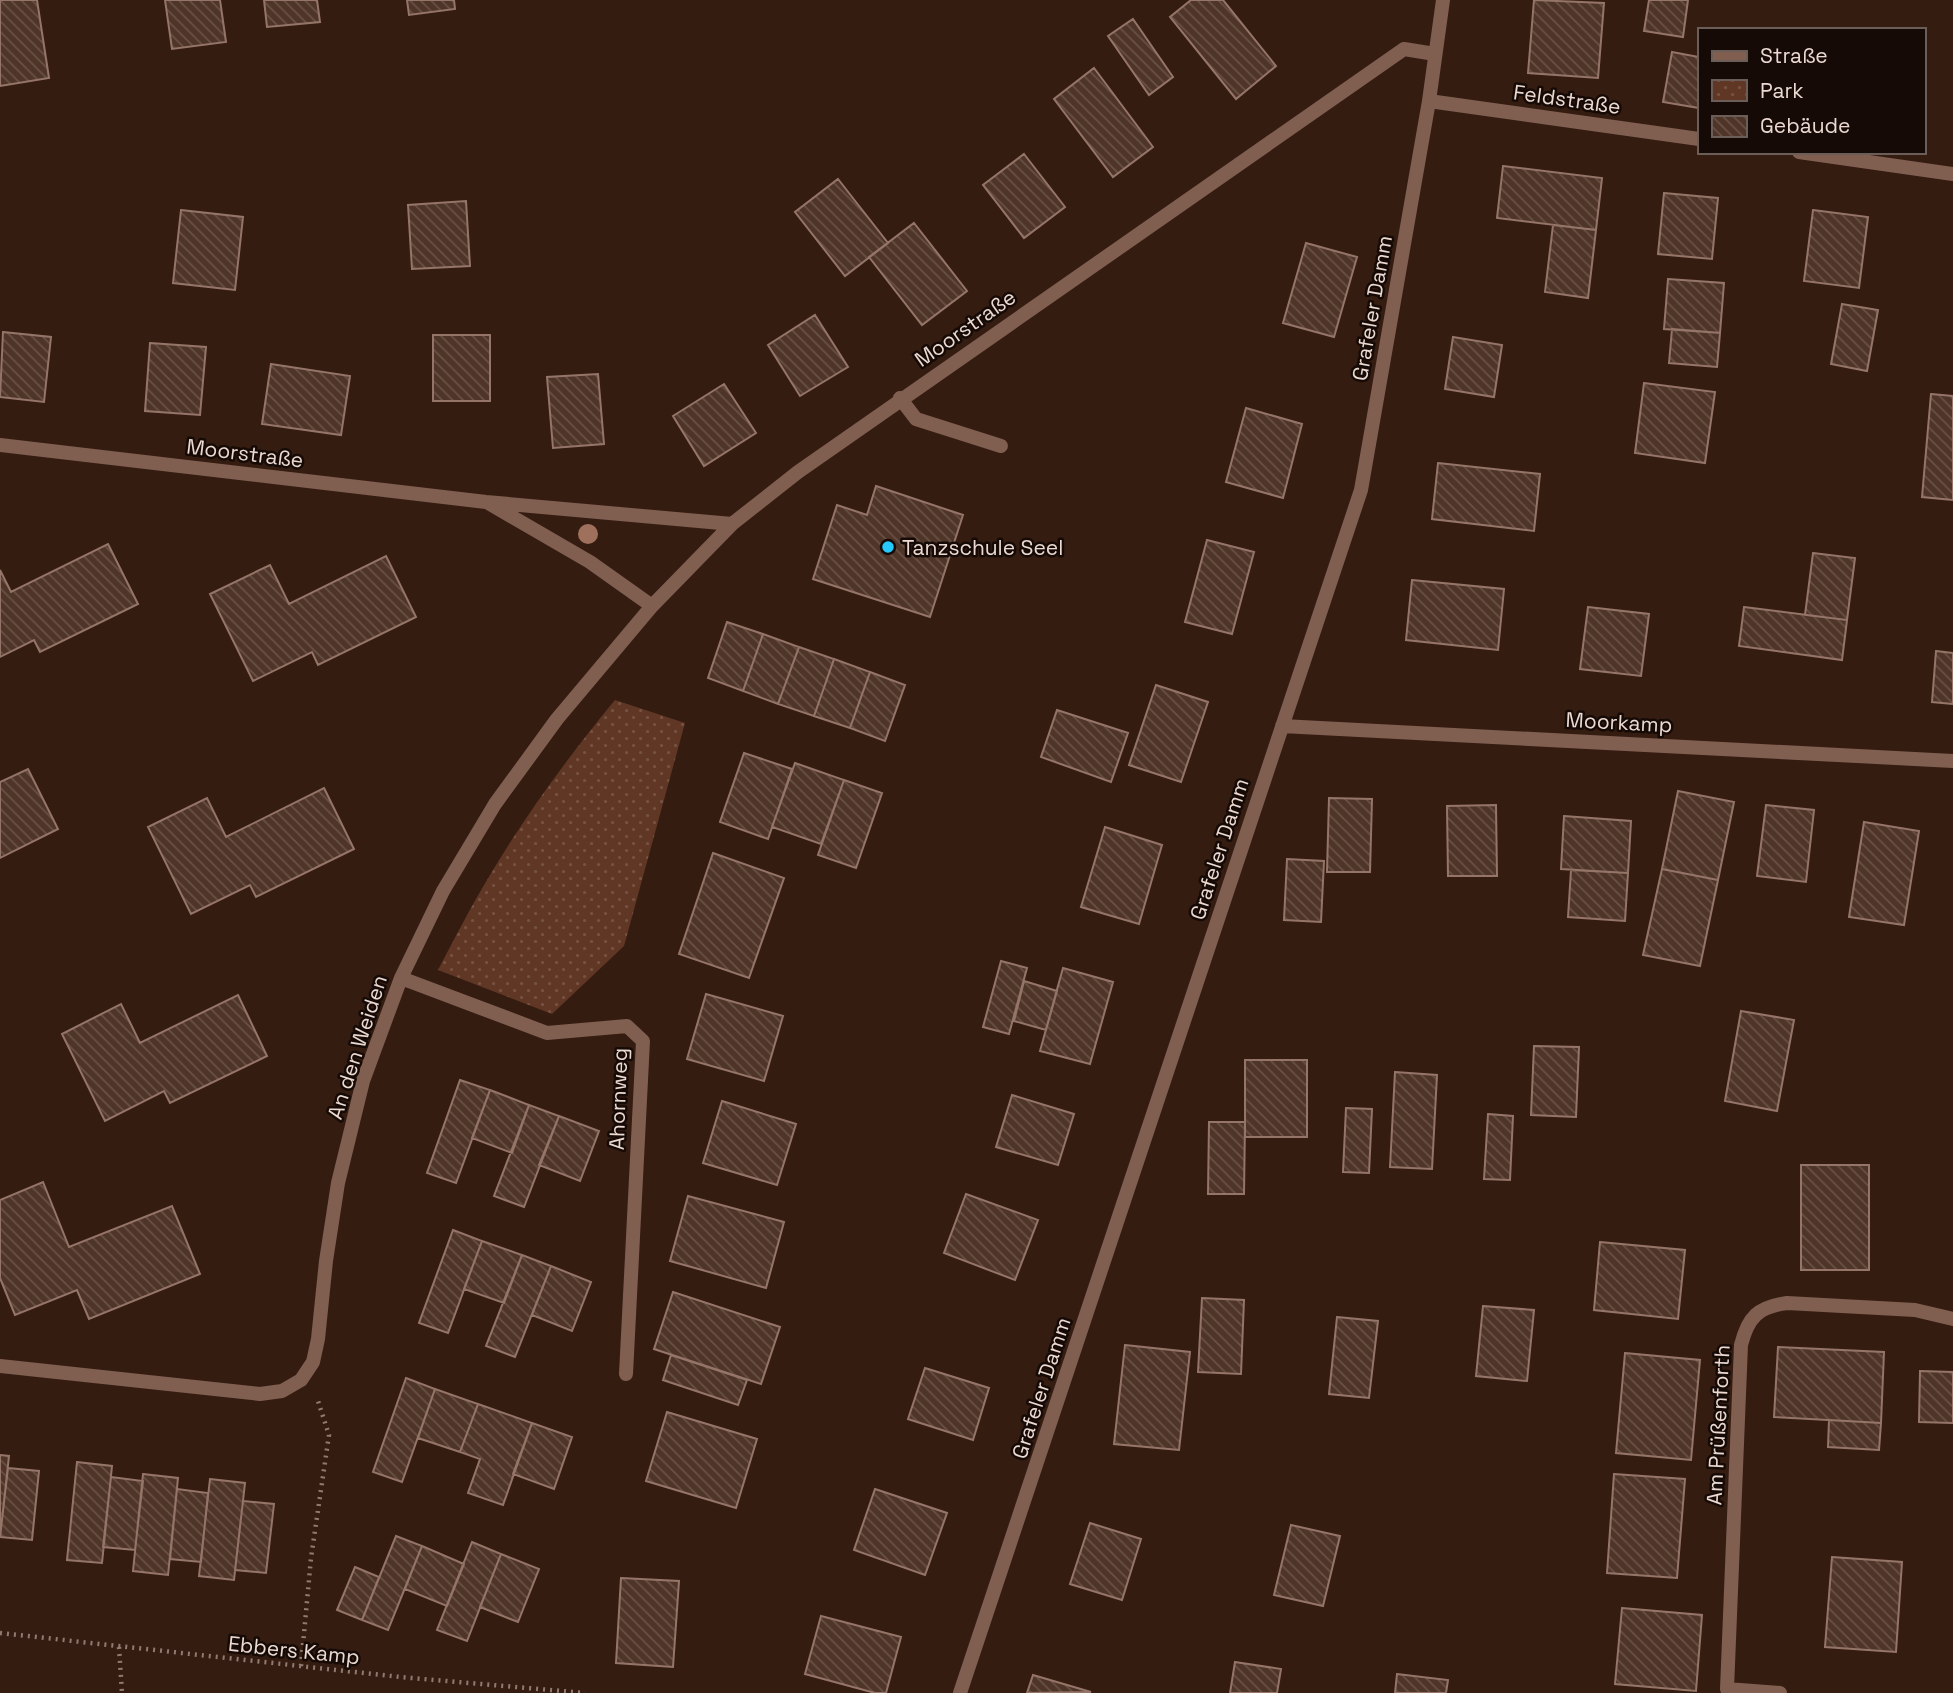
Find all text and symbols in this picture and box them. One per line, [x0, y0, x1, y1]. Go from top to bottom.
legend [1698, 28, 1925, 154]
text: Straße [1760, 42, 1828, 69]
text: Park [1760, 77, 1804, 104]
street label: Feldstraße [1512, 78, 1622, 120]
text: Gebäude [1760, 112, 1850, 139]
street label: Grafeler Damm [1346, 233, 1398, 383]
street label: Moorstraße [909, 283, 1021, 373]
street label: Moorstraße [185, 432, 305, 474]
place label: Tanzschule Seel [902, 534, 1063, 561]
marker: Tanzschule Seel [880, 539, 896, 555]
street label: Moorkamp [1565, 706, 1673, 738]
street label: Grafeler Damm [1183, 775, 1255, 923]
street label: An den Weiden [321, 971, 393, 1123]
street label: Ahornweg [603, 1047, 633, 1151]
street label: Grafeler Damm [1005, 1314, 1077, 1462]
street label: Am Prüßenforth [1700, 1344, 1736, 1506]
street label: Ebbers Kamp [227, 1630, 361, 1670]

